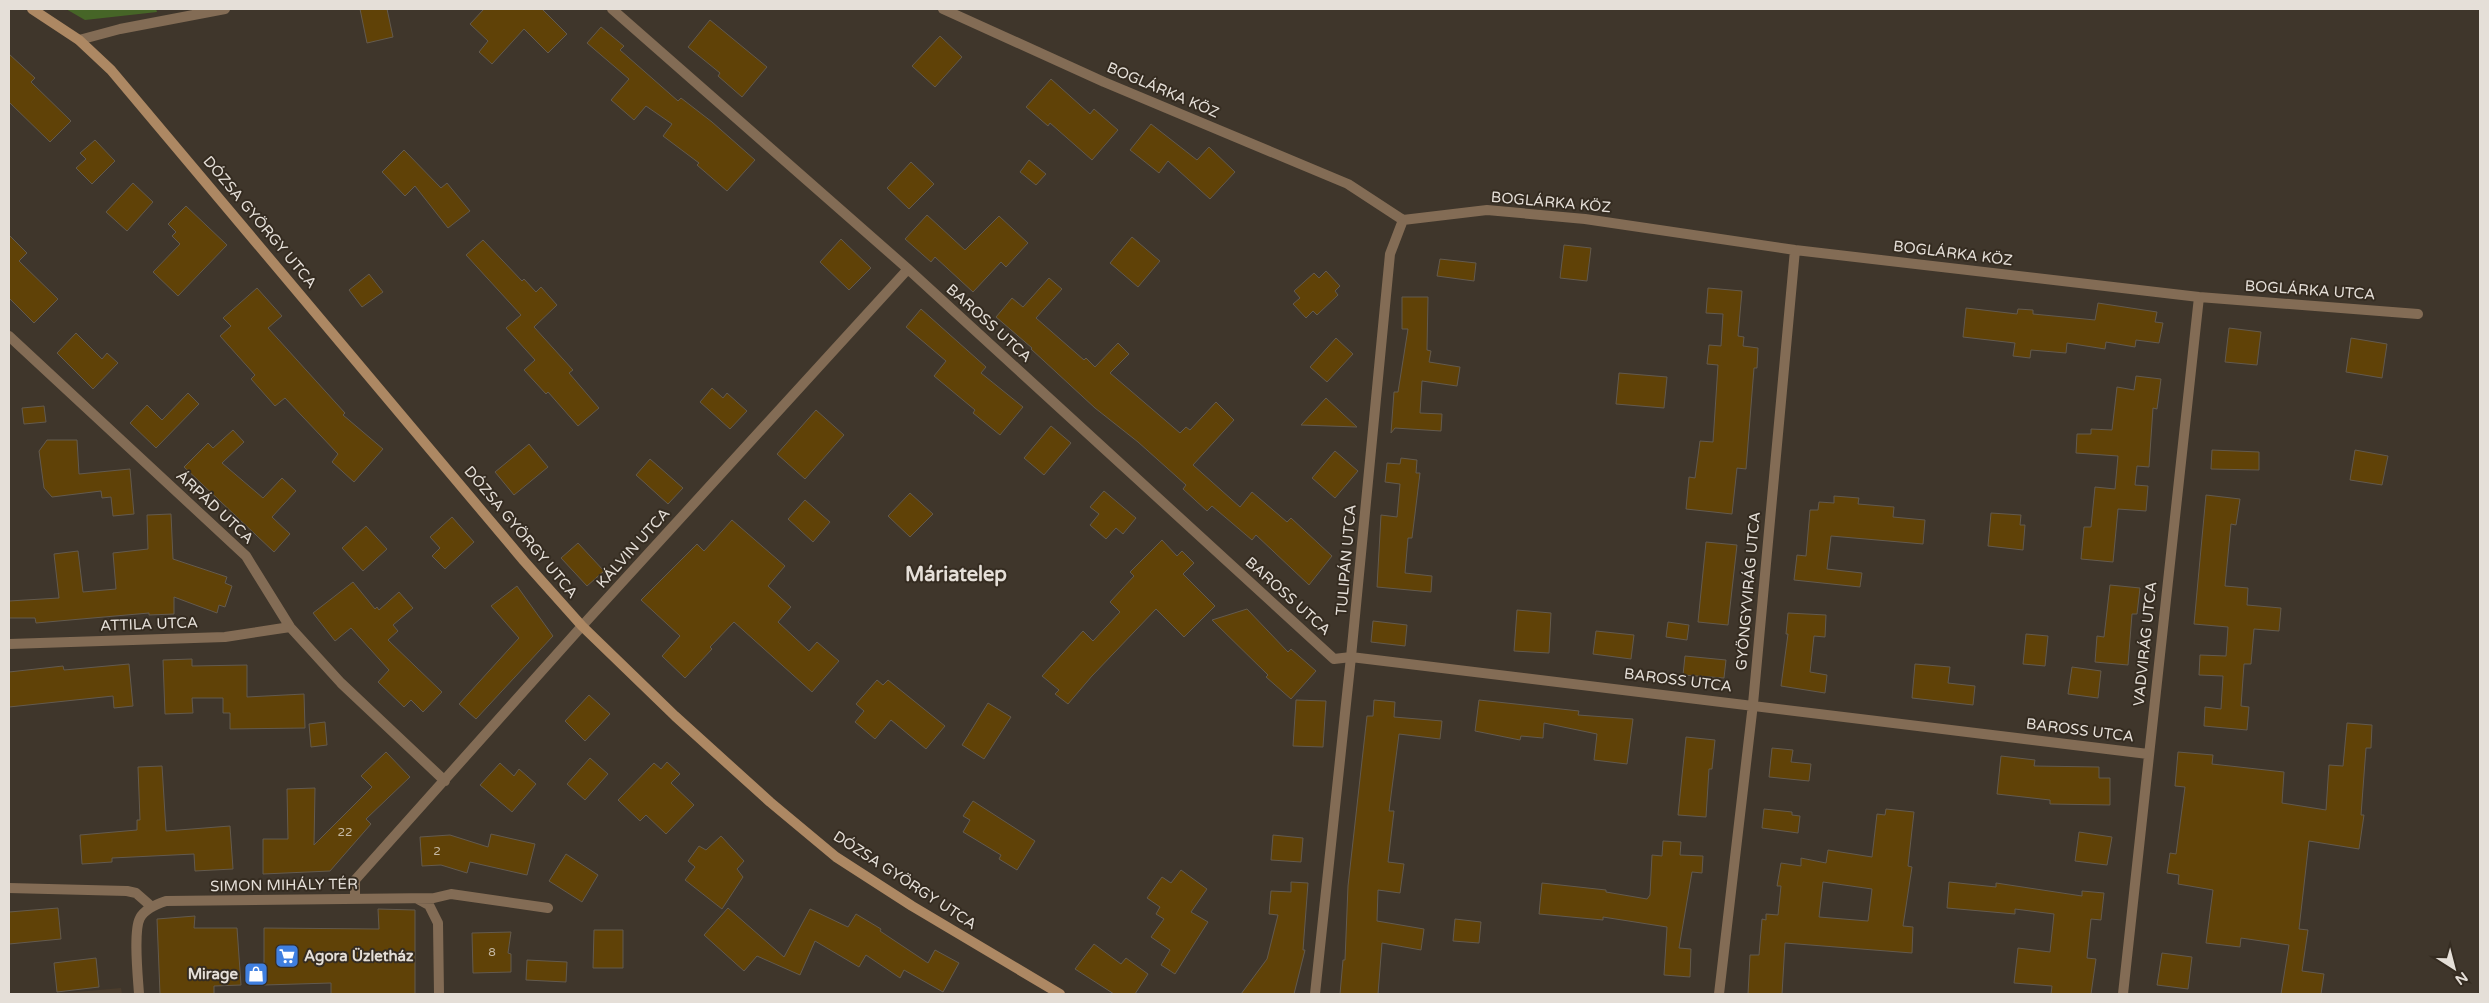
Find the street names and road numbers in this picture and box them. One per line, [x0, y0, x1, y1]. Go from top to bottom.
street label: BOGLÁRKA KÖZ [1104, 58, 1222, 122]
street label: DÓZSA GYÖRGY UTCA [199, 152, 321, 292]
street label: BOGLÁRKA KÖZ [1490, 188, 1612, 216]
street label: BOGLÁRKA KÖZ [1892, 237, 2014, 269]
street label: BOGLÁRKA UTCA [2244, 276, 2376, 304]
street label: BAROSS UTCA [943, 280, 1035, 366]
street label: DÓZSA GYÖRGY UTCA [460, 462, 582, 602]
street label: ÁRPÁD UTCA [173, 467, 257, 547]
street label: KÁLVIN UTCA [592, 504, 674, 592]
street label: TULIPÁN UTCA [1332, 504, 1360, 616]
street label: GYÖNGYVIRÁG UTCA [1732, 511, 1764, 671]
street label: BAROSS UTCA [1242, 553, 1334, 639]
street label: VADVIRÁG UTCA [2129, 581, 2161, 707]
street label: ATTILA UTCA [100, 613, 198, 635]
street label: BAROSS UTCA [1623, 664, 1733, 696]
street label: BAROSS UTCA [2025, 714, 2135, 746]
street label: DÓZSA GYÖRGY UTCA [830, 827, 980, 933]
street label: SIMON MIHÁLY TÉR [210, 875, 358, 895]

